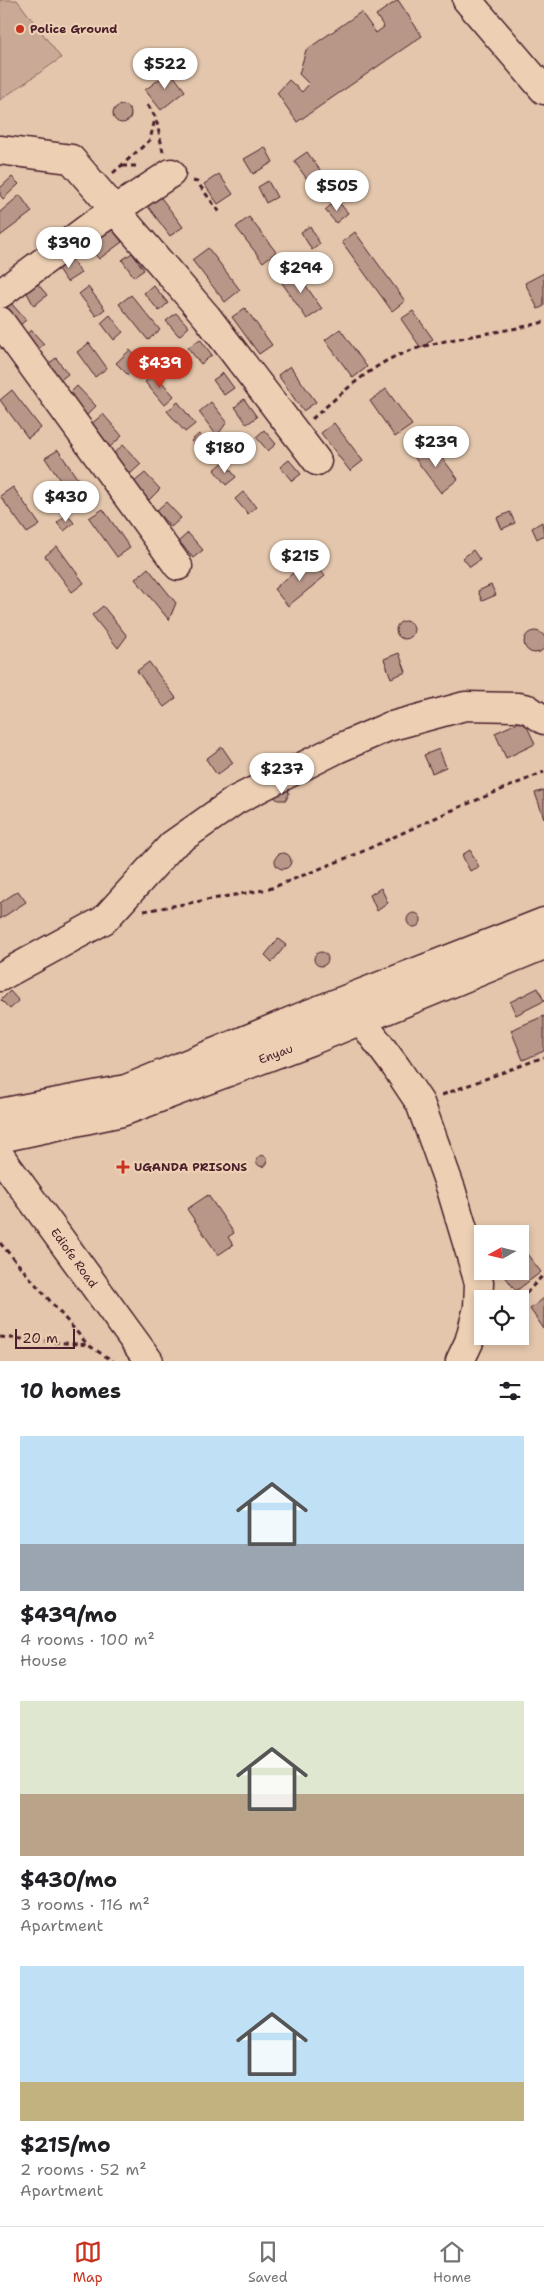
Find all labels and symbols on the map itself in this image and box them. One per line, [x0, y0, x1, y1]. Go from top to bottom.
place label: Police Ground [30, 21, 118, 37]
marker: Police Ground [14, 23, 26, 35]
pin: $522 [135, 48, 195, 90]
pin: $505 [307, 170, 367, 212]
pin: $390 [39, 226, 99, 269]
pin: $294 [271, 252, 331, 294]
pin: $439 [130, 346, 190, 389]
pin: $239 [406, 426, 466, 468]
pin: $180 [195, 432, 255, 474]
pin: $430 [36, 480, 96, 523]
pin: $215 [270, 540, 330, 582]
pin: $237 [252, 752, 312, 795]
street label: Enyau [256, 1040, 295, 1068]
place label: UGANDA PRISONS [134, 1159, 247, 1175]
marker: UGANDA PRISONS [116, 1160, 130, 1174]
street label: Ediofe Road [47, 1225, 101, 1291]
north arrow [474, 1225, 529, 1280]
scale bar [15, 1326, 75, 1349]

